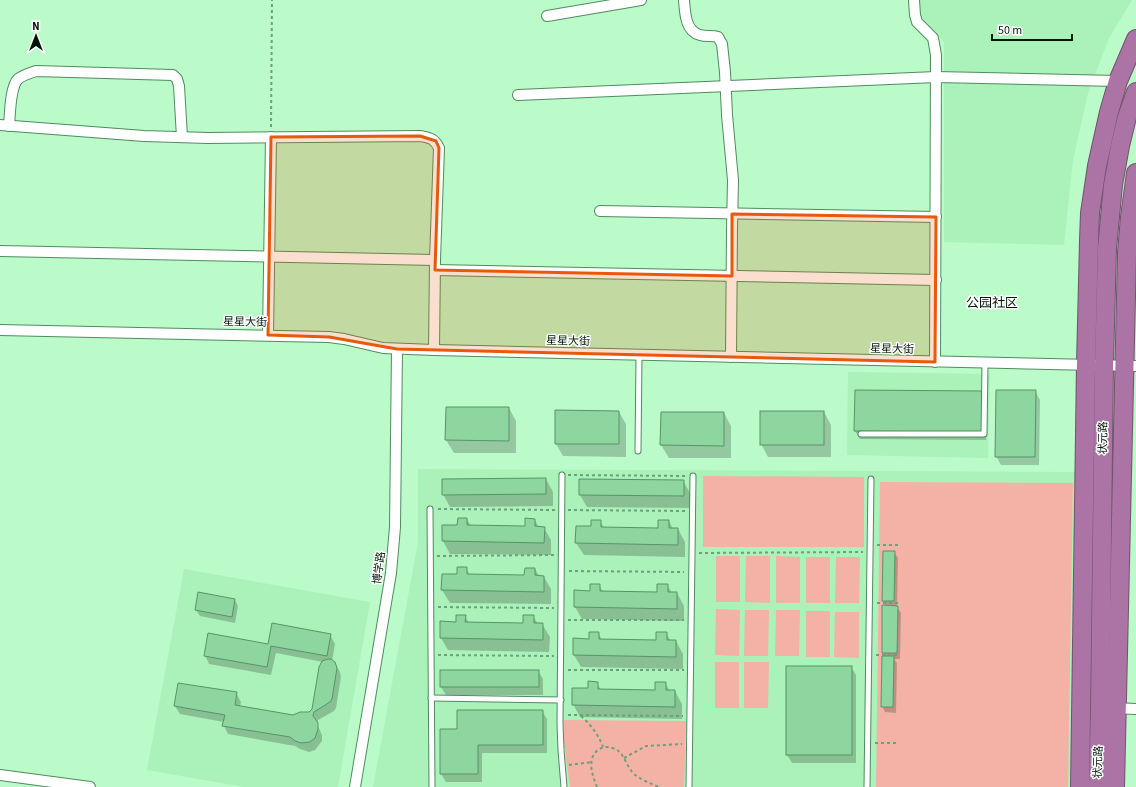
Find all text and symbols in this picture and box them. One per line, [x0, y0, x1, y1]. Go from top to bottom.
north arrow [16, 16, 56, 56]
scale bar [992, 16, 1072, 42]
text: N [32, 19, 40, 34]
text: 50 m [998, 22, 1022, 39]
district label: 公园社区 [966, 294, 1018, 312]
street label: 星星大街 [223, 314, 267, 330]
street label: 星星大街 [546, 333, 590, 349]
street label: 星星大街 [870, 341, 914, 357]
street label: 状元路 [1095, 421, 1111, 455]
street label: 博学路 [369, 551, 389, 585]
street label: 状元路 [1090, 745, 1106, 779]

